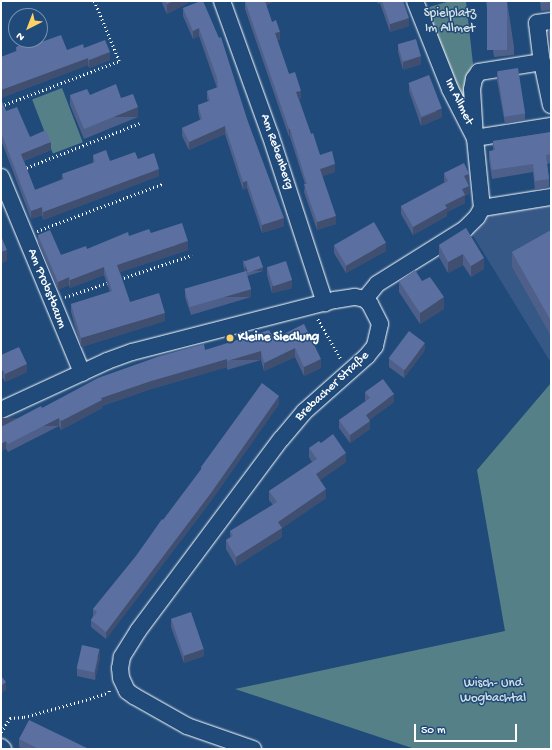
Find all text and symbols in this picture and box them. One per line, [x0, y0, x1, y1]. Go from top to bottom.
park label: Spielplatz Im Allmet [424, 7, 476, 38]
north arrow [8, 8, 48, 48]
text: N [14, 29, 27, 43]
street label: Im Allmet [440, 76, 476, 128]
street label: Am Rebenberg [256, 112, 296, 192]
street label: Am Probstbaum [23, 247, 69, 331]
place label: Kleine Siedlung [238, 330, 319, 346]
marker: Kleine Siedlung [225, 333, 235, 343]
street label: Brebacher Straße [293, 349, 373, 425]
park label: Wisch- Und Wogbachtal [460, 677, 526, 708]
scale bar [416, 716, 519, 742]
text: 50 m [421, 724, 446, 738]

